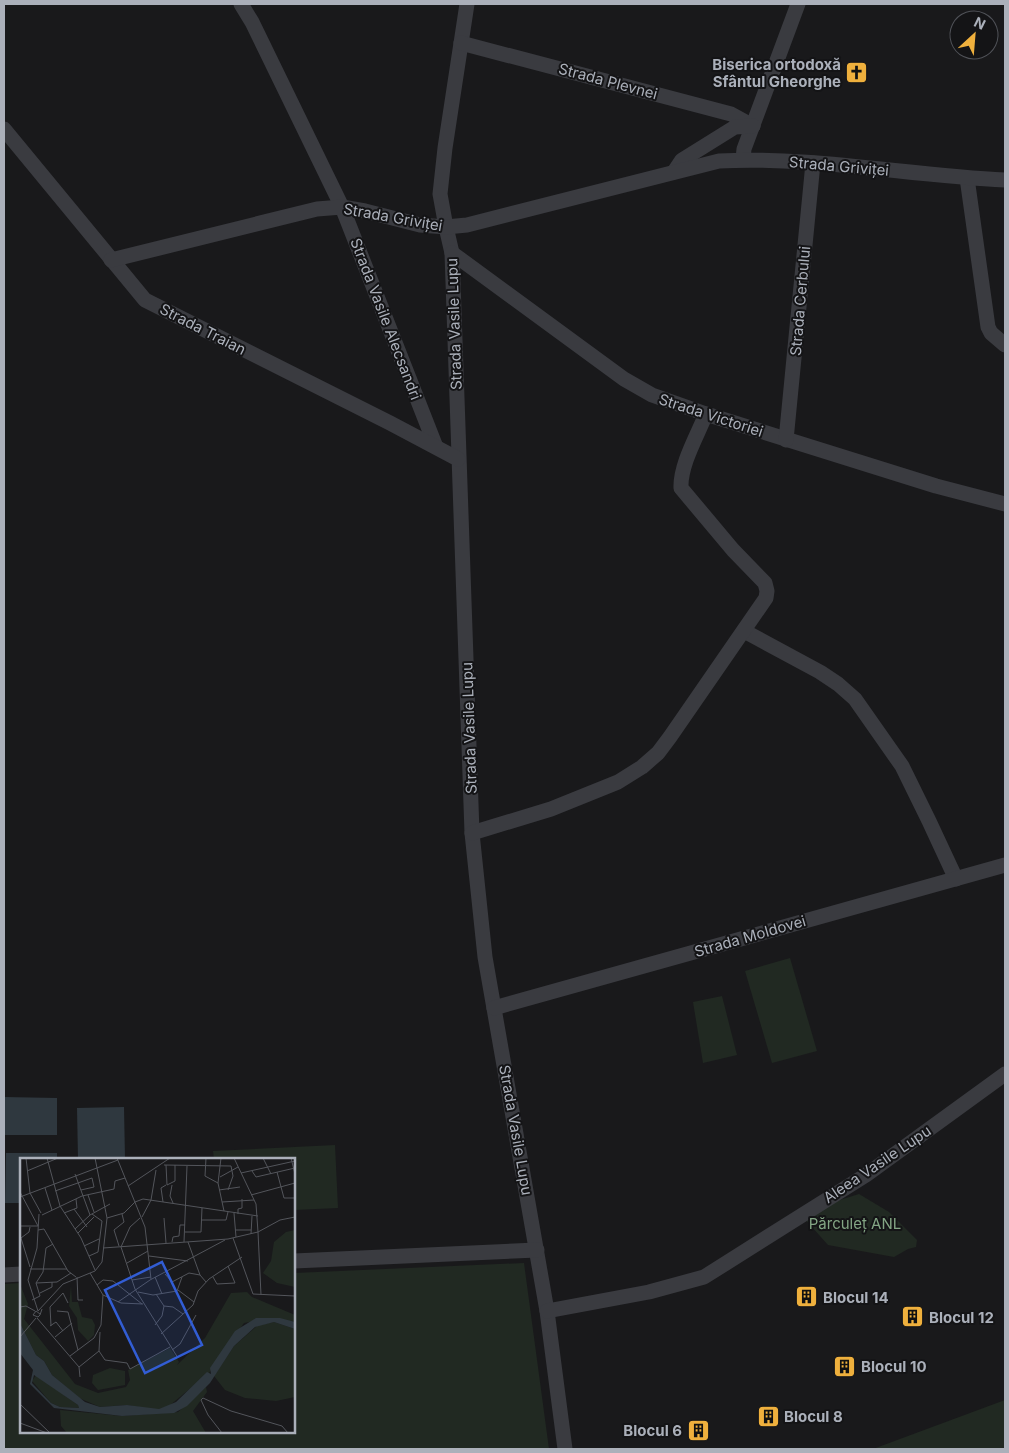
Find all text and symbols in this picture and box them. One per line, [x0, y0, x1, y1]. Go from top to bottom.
north arrow [949, 10, 999, 60]
text: N [971, 13, 988, 33]
place label: Biserica ortodoxă Sfântul Gheorghe [712, 55, 841, 91]
street label: Strada Plevnei [556, 59, 660, 103]
church icon: Biserica ortodoxă Sfântul Gheorghe [845, 61, 869, 85]
street label: Strada Griviței [788, 152, 890, 180]
street label: Strada Griviței [342, 199, 444, 235]
street label: Strada Vasile Alecsandri [346, 235, 426, 403]
street label: Strada Cerbului [786, 245, 814, 357]
street label: Strada Vasile Lupu [442, 258, 466, 390]
street label: Strada Traian [157, 299, 249, 359]
street label: Strada Victoriei [656, 389, 766, 441]
street label: Strada Vasile Lupu [457, 662, 481, 794]
street label: Strada Moldovei [692, 911, 808, 961]
street label: Strada Vasile Lupu [495, 1063, 537, 1197]
street label: Aleea Vasile Lupu [820, 1121, 934, 1207]
inset map [20, 1158, 295, 1433]
park label: Părculeț ANL [809, 1214, 901, 1233]
building icon: Blocul 14 [795, 1285, 819, 1309]
place label: Blocul 14 [823, 1288, 889, 1307]
building icon: Blocul 12 [901, 1305, 925, 1329]
place label: Blocul 12 [929, 1308, 994, 1327]
building icon: Blocul 10 [833, 1354, 857, 1378]
place label: Blocul 10 [861, 1357, 927, 1376]
building icon: Blocul 8 [756, 1404, 780, 1428]
place label: Blocul 8 [784, 1407, 843, 1426]
building icon: Blocul 6 [686, 1418, 710, 1442]
place label: Blocul 6 [623, 1421, 682, 1440]

